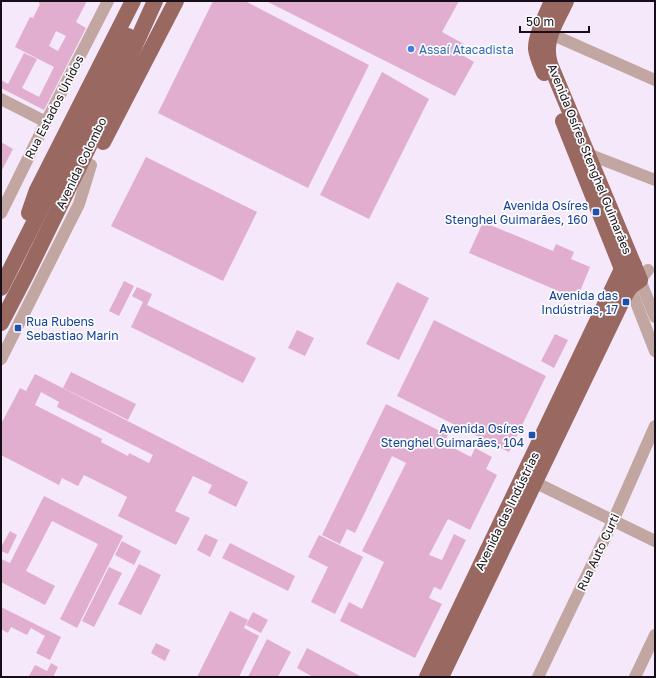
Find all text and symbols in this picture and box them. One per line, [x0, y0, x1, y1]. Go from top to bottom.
scale bar [520, 8, 589, 34]
text: 50 m [526, 14, 554, 29]
place label: Assaí Atacadista [419, 42, 514, 57]
marker: Assaí Atacadista [406, 44, 416, 54]
street label: Rua Estados Unidos [21, 53, 87, 161]
street label: Avenida Osíres Stenghel Guimarães [545, 62, 635, 256]
street label: Avenida Colombo [52, 115, 110, 211]
place label: Avenida Osíres Stenghel Guimarães, 160 [445, 198, 588, 227]
marker: Avenida Osíres Stenghel Guimarães, 160 [591, 207, 601, 217]
place label: Avenida das Indústrias, 17 [541, 288, 618, 317]
marker: Avenida das Indústrias, 17 [621, 297, 631, 307]
place label: Rua Rubens Sebastiao Marin [26, 314, 119, 343]
marker: Rua Rubens Sebastiao Marin [13, 323, 23, 333]
place label: Avenida Osíres Stenghel Guimarães, 104 [381, 421, 524, 450]
marker: Avenida Osíres Stenghel Guimarães, 104 [527, 430, 537, 440]
street label: Avenida das Indústrias [472, 449, 542, 573]
street label: Rua Auto Curti [574, 511, 622, 593]

